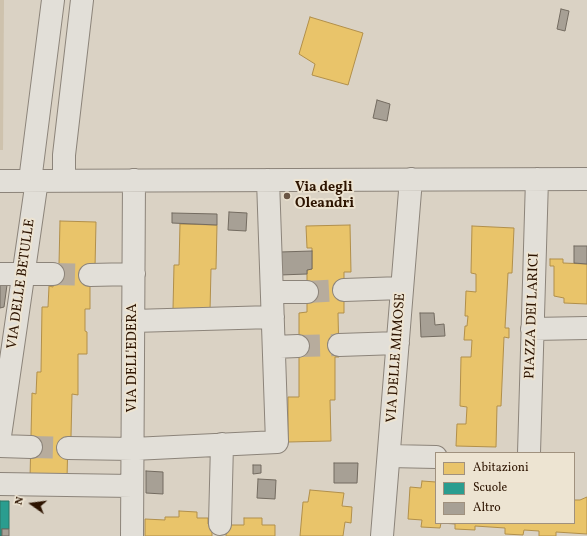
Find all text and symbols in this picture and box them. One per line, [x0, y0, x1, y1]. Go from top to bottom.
place label: Via degli Oleandri [295, 180, 354, 212]
marker: Via degli Oleandri [282, 191, 292, 201]
street label: VIA DELLE BETULLE [5, 218, 39, 350]
street label: PIAZZA DEI LARICI [522, 253, 544, 379]
street label: VIA DELLE MIMOSE [384, 293, 410, 423]
street label: VIA DELL'EDERA [125, 303, 141, 413]
legend [435, 452, 575, 524]
text: Abitazioni [473, 460, 529, 476]
text: Scuole [473, 480, 507, 496]
north arrow [12, 484, 52, 524]
text: N [12, 495, 28, 507]
text: Altro [473, 500, 501, 516]

